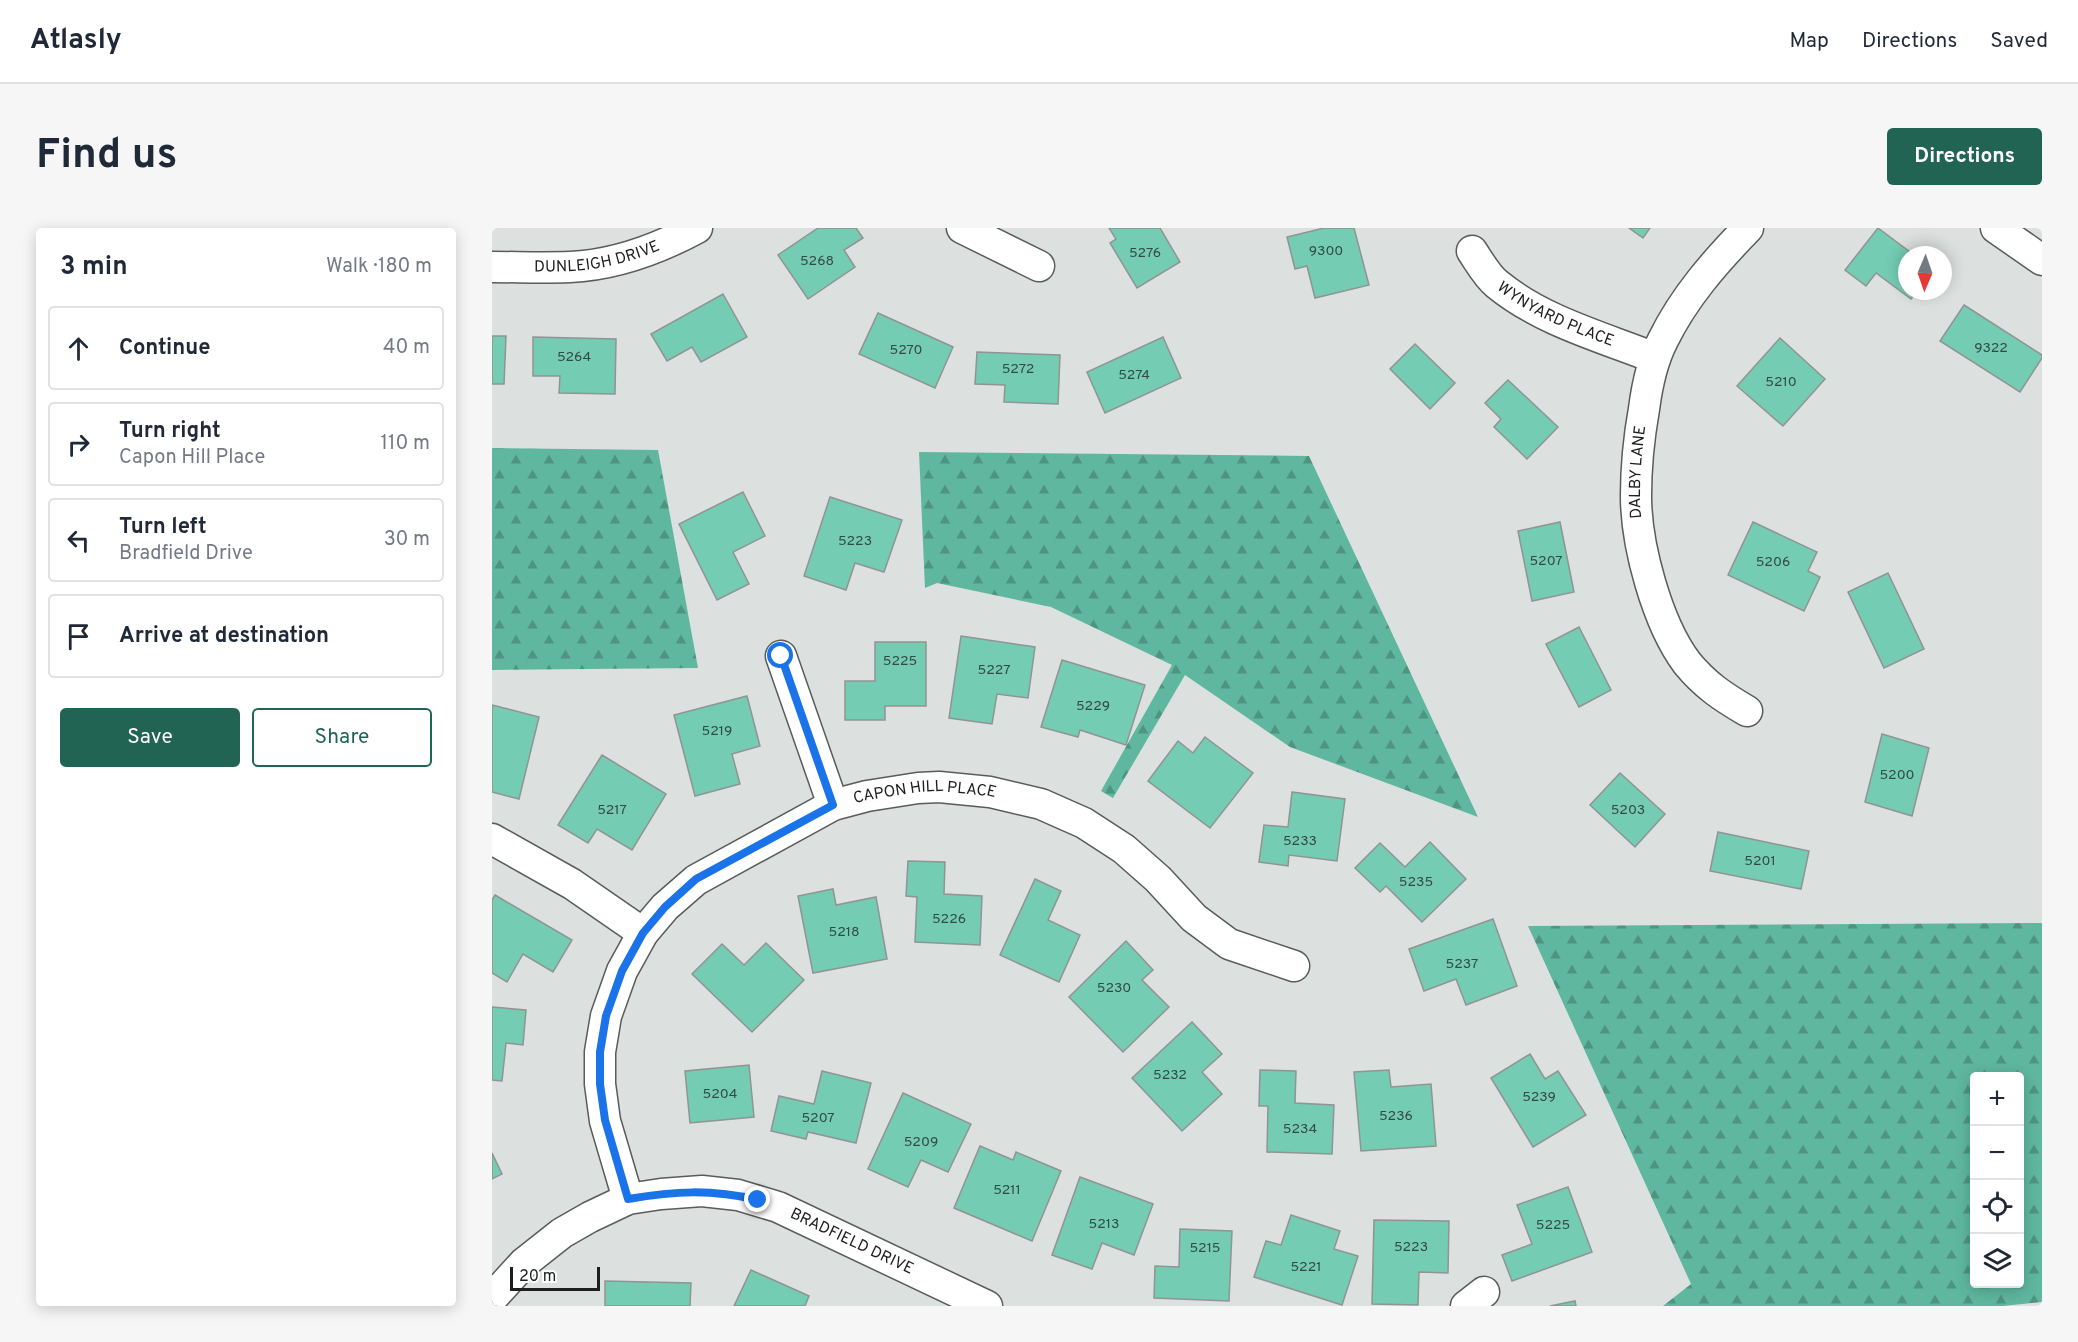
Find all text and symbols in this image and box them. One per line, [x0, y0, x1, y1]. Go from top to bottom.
text: Atlasly [30, 23, 122, 59]
text: Map [1789, 28, 1829, 55]
text: Directions [1862, 28, 1957, 55]
text: Saved [1990, 28, 2048, 55]
button: Directions [1887, 128, 2042, 185]
text: Find us [36, 130, 177, 183]
street label: DUNLEIGH DRIVE [534, 237, 663, 277]
house number: 9300 [1309, 243, 1343, 260]
house number: 5276 [1129, 245, 1161, 262]
north arrow [1898, 246, 1952, 300]
text: 3 min [60, 251, 128, 284]
house number: 5268 [800, 253, 834, 270]
text: Walk · 180 m [326, 254, 432, 280]
street label: WYNYARD PLACE [1493, 278, 1617, 352]
icon: ahead [62, 332, 95, 365]
text: Continue [119, 335, 210, 362]
text: 40 m [383, 335, 430, 361]
house number: 9322 [1974, 340, 2008, 357]
house number: 5270 [890, 342, 922, 359]
house number: 5264 [557, 349, 591, 366]
house number: 5272 [1002, 361, 1034, 378]
house number: 5274 [1118, 367, 1150, 384]
house number: 5210 [1765, 374, 1797, 391]
text: Turn right [119, 418, 221, 445]
street label: DALBY LANE [1626, 424, 1651, 519]
icon: right [62, 428, 95, 461]
text: 110 m [381, 431, 430, 457]
text: Capon Hill Place [119, 445, 265, 471]
text: Turn left [119, 514, 207, 541]
icon: left [62, 524, 95, 557]
text: 30 m [384, 527, 430, 553]
house number: 5223 [838, 533, 872, 550]
text: Bradfield Drive [119, 541, 253, 567]
house number: 5207 [1529, 553, 1563, 570]
house number: 5206 [1756, 554, 1790, 571]
icon: arrive [62, 620, 95, 653]
text: Arrive at destination [119, 623, 329, 650]
route start [767, 642, 793, 668]
house number: 5225 [883, 653, 917, 670]
house number: 5227 [978, 662, 1010, 679]
house number: 5229 [1076, 698, 1110, 715]
button: Save [60, 708, 240, 767]
button: Share [252, 708, 432, 767]
house number: 5219 [702, 723, 732, 740]
house number: 5200 [1879, 767, 1915, 784]
street label: CAPON HILL PLACE [851, 777, 998, 809]
house number: 5217 [597, 802, 627, 819]
house number: 5203 [1611, 802, 1645, 819]
house number: 5233 [1283, 833, 1317, 850]
house number: 5201 [1744, 853, 1776, 870]
house number: 5235 [1399, 874, 1433, 891]
house number: 5226 [932, 911, 966, 928]
house number: 5218 [829, 924, 859, 941]
house number: 5237 [1446, 956, 1478, 973]
house number: 5230 [1097, 980, 1131, 997]
house number: 5232 [1153, 1067, 1187, 1084]
map controls [1970, 1072, 2024, 1288]
button: + [1970, 1072, 2024, 1126]
house number: 5204 [703, 1086, 737, 1103]
house number: 5239 [1522, 1089, 1556, 1106]
house number: 5236 [1379, 1108, 1413, 1125]
house number: 5207 [801, 1110, 835, 1127]
house number: 5234 [1283, 1121, 1317, 1138]
button: − [1970, 1126, 2024, 1180]
house number: 5209 [904, 1134, 938, 1151]
button: locate [1970, 1180, 2024, 1234]
house number: 5211 [993, 1182, 1021, 1199]
route end [744, 1186, 770, 1212]
street label: BRADFIELD DRIVE [787, 1204, 917, 1280]
house number: 5213 [1089, 1216, 1119, 1233]
house number: 5225 [1536, 1217, 1570, 1234]
button: layers [1970, 1234, 2024, 1288]
house number: 5223 [1394, 1239, 1428, 1256]
house number: 5215 [1189, 1240, 1221, 1257]
house number: 5221 [1291, 1259, 1321, 1276]
scale bar [510, 1264, 600, 1292]
text: 20 m [519, 1267, 556, 1287]

